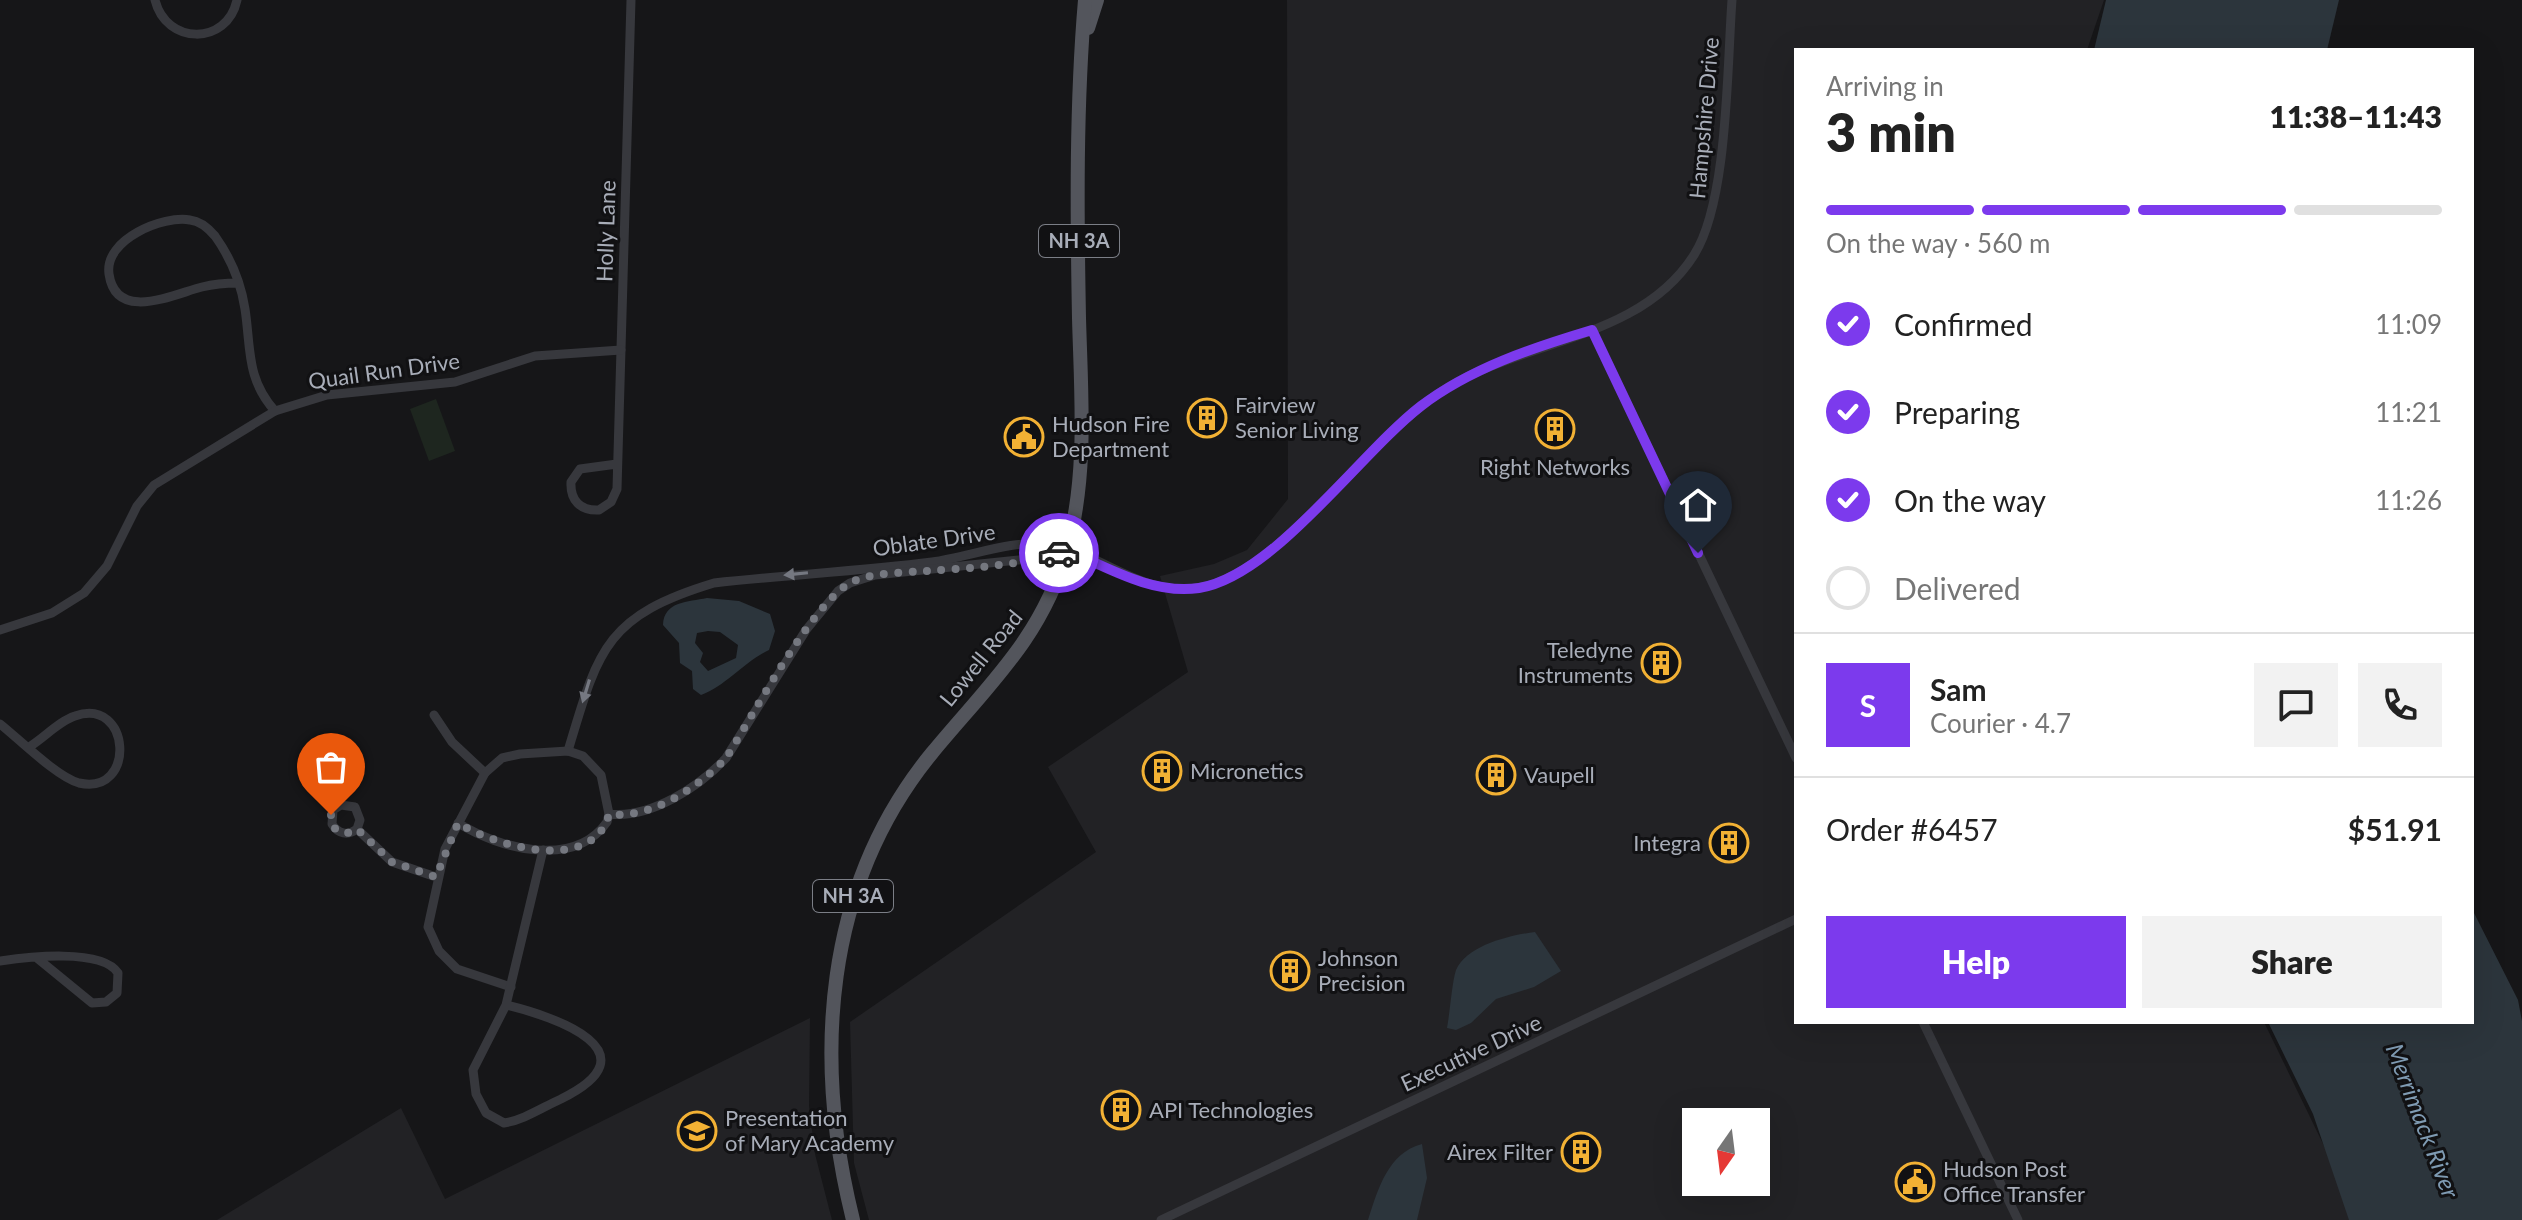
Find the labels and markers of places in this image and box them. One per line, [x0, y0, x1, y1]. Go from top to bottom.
place label: Fairview Senior Living [1235, 391, 1359, 443]
building icon: Fairview Senior Living [1186, 397, 1228, 439]
building icon: Right Networks [1534, 408, 1576, 450]
place label: Hudson Fire Department [1052, 410, 1170, 462]
public building icon: Hudson Fire Department [1003, 416, 1045, 458]
place label: Right Networks [1480, 453, 1630, 480]
pin [1664, 471, 1732, 553]
place label: Teledyne Instruments [1518, 636, 1633, 688]
building icon: Teledyne Instruments [1640, 642, 1682, 684]
pin [297, 733, 365, 815]
building icon: Micronetics [1141, 750, 1183, 792]
building icon: Vaupell [1475, 754, 1517, 796]
place label: Micronetics [1190, 757, 1303, 784]
place label: Vaupell [1524, 761, 1595, 788]
building icon: Integra [1708, 822, 1750, 864]
place label: Integra [1633, 829, 1701, 856]
place label: Johnson Precision [1318, 944, 1406, 996]
building icon: Johnson Precision [1269, 950, 1311, 992]
building icon: API Technologies [1100, 1089, 1142, 1131]
place label: API Technologies [1149, 1096, 1313, 1123]
place label: Presentation of Mary Academy [725, 1104, 895, 1156]
school or university icon: Presentation of Mary Academy [676, 1110, 718, 1152]
building icon: Airex Filter [1560, 1131, 1602, 1173]
place label: Airex Filter [1447, 1138, 1553, 1165]
place label: Hudson Post Office Transfer [1943, 1155, 2085, 1207]
public building icon: Hudson Post Office Transfer [1894, 1161, 1936, 1203]

